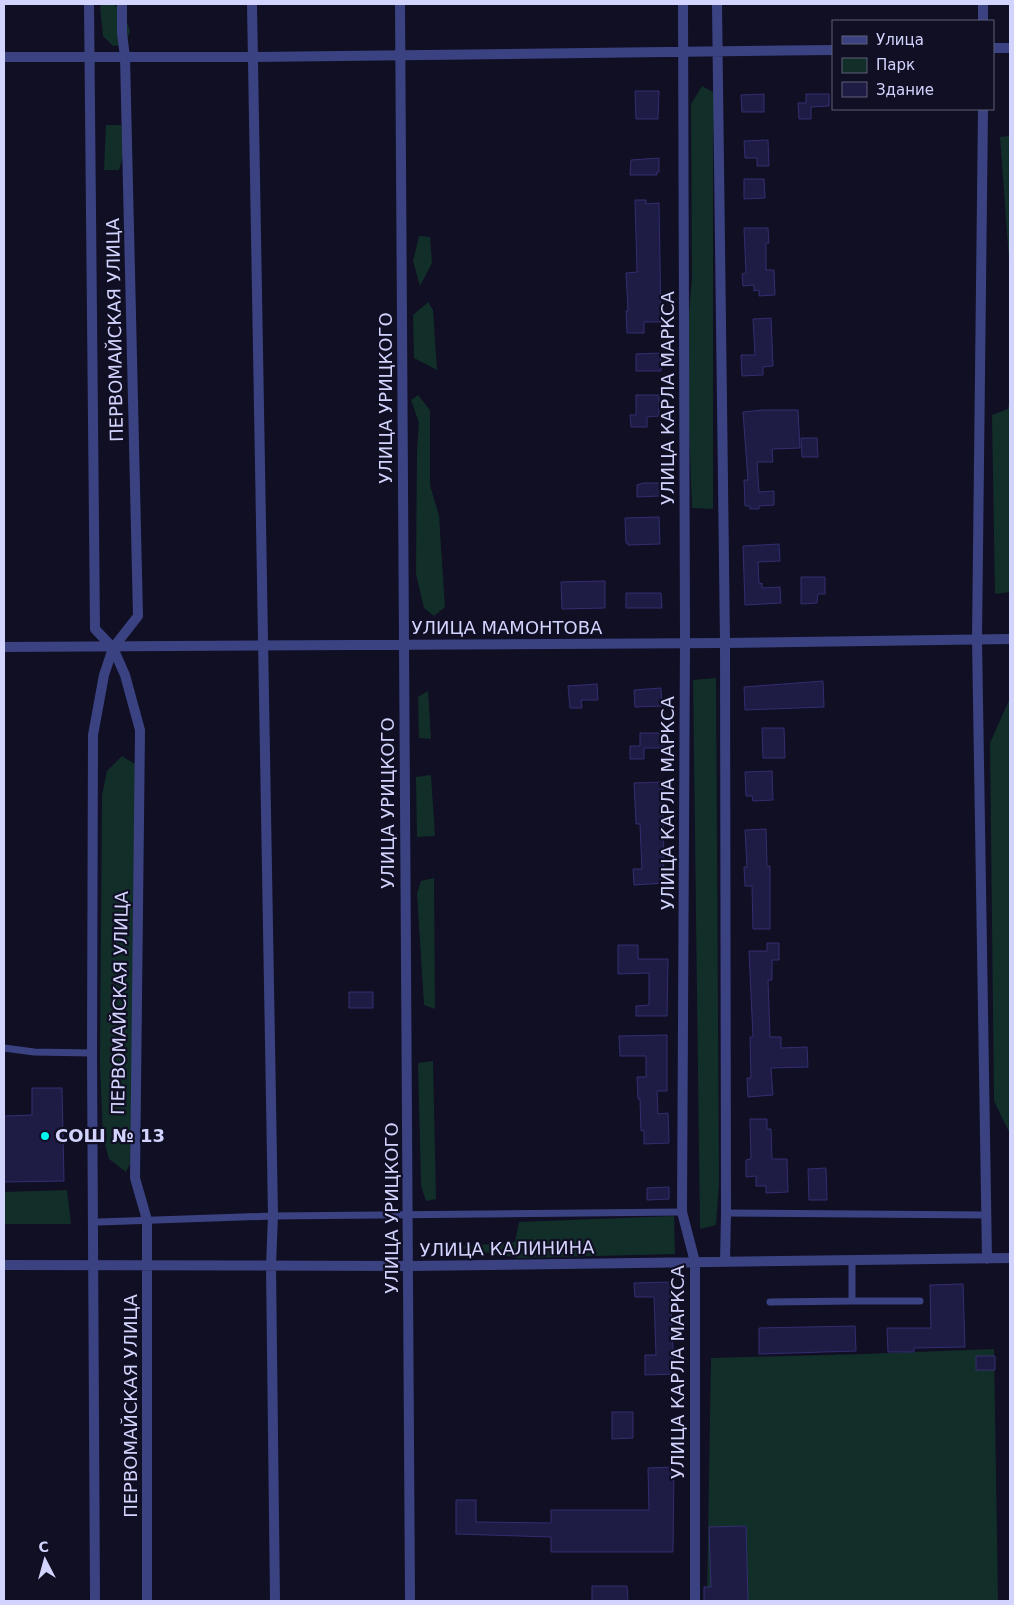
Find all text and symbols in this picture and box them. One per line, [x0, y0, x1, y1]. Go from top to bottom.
legend [832, 20, 994, 110]
text: Улица [876, 31, 924, 49]
text: Парк [876, 56, 915, 74]
text: Здание [876, 81, 934, 99]
street label: ПЕРВОМАЙСКАЯ УЛИЦА [102, 217, 127, 442]
street label: УЛИЦА КАРЛА МАРКСА [657, 290, 678, 505]
street label: УЛИЦА УРИЦКОГО [375, 312, 396, 484]
street label: УЛИЦА МАМОНТОВА [412, 617, 603, 638]
street label: УЛИЦА КАРЛА МАРКСА [657, 695, 678, 910]
street label: УЛИЦА УРИЦКОГО [377, 717, 398, 889]
street label: ПЕРВОМАЙСКАЯ УЛИЦА [107, 890, 132, 1115]
street label: УЛИЦА УРИЦКОГО [381, 1122, 402, 1294]
place label: СОШ № 13 [55, 1125, 165, 1146]
marker: СОШ № 13 [39, 1130, 51, 1142]
street label: УЛИЦА КАЛИНИНА [419, 1236, 595, 1261]
street label: УЛИЦА КАРЛА МАРКСА [667, 1264, 688, 1479]
street label: ПЕРВОМАЙСКАЯ УЛИЦА [120, 1293, 141, 1518]
north arrow [20, 1535, 70, 1585]
text: С [38, 1539, 50, 1556]

